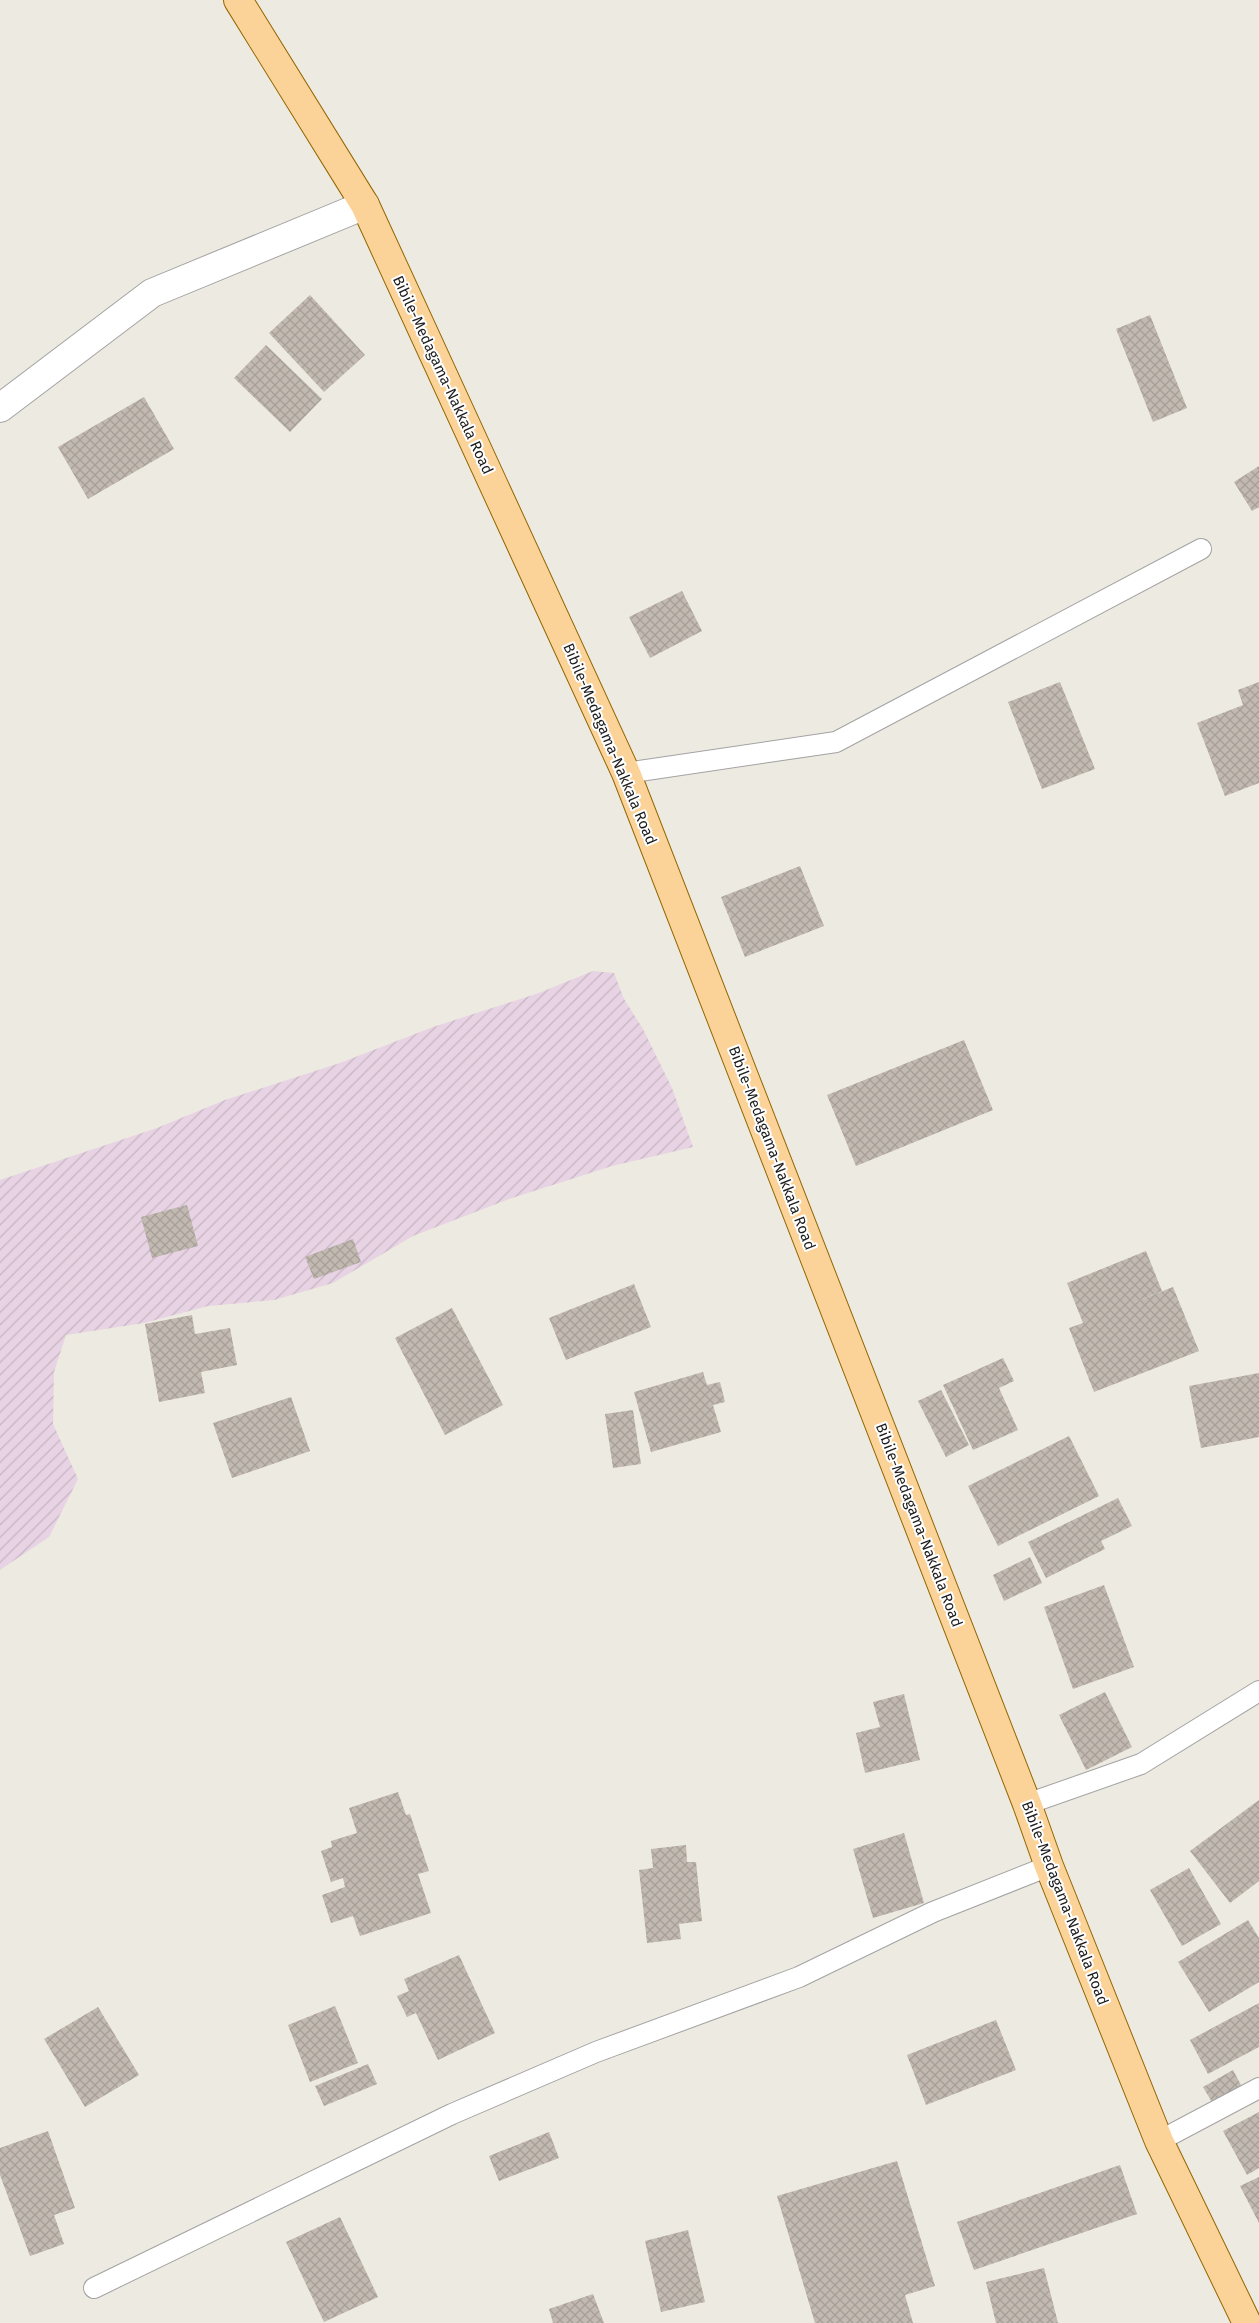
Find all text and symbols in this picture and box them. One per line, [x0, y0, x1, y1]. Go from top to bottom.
street label: Bibile-Medagama-Nakkala Road [389, 273, 497, 477]
street label: Bibile-Medagama-Nakkala Road [559, 641, 661, 847]
street label: Bibile-Medagama-Nakkala Road [725, 1043, 819, 1253]
street label: Bibile-Medagama-Nakkala Road [872, 1420, 966, 1630]
street label: Bibile-Medagama-Nakkala Road [1018, 1798, 1112, 2008]

